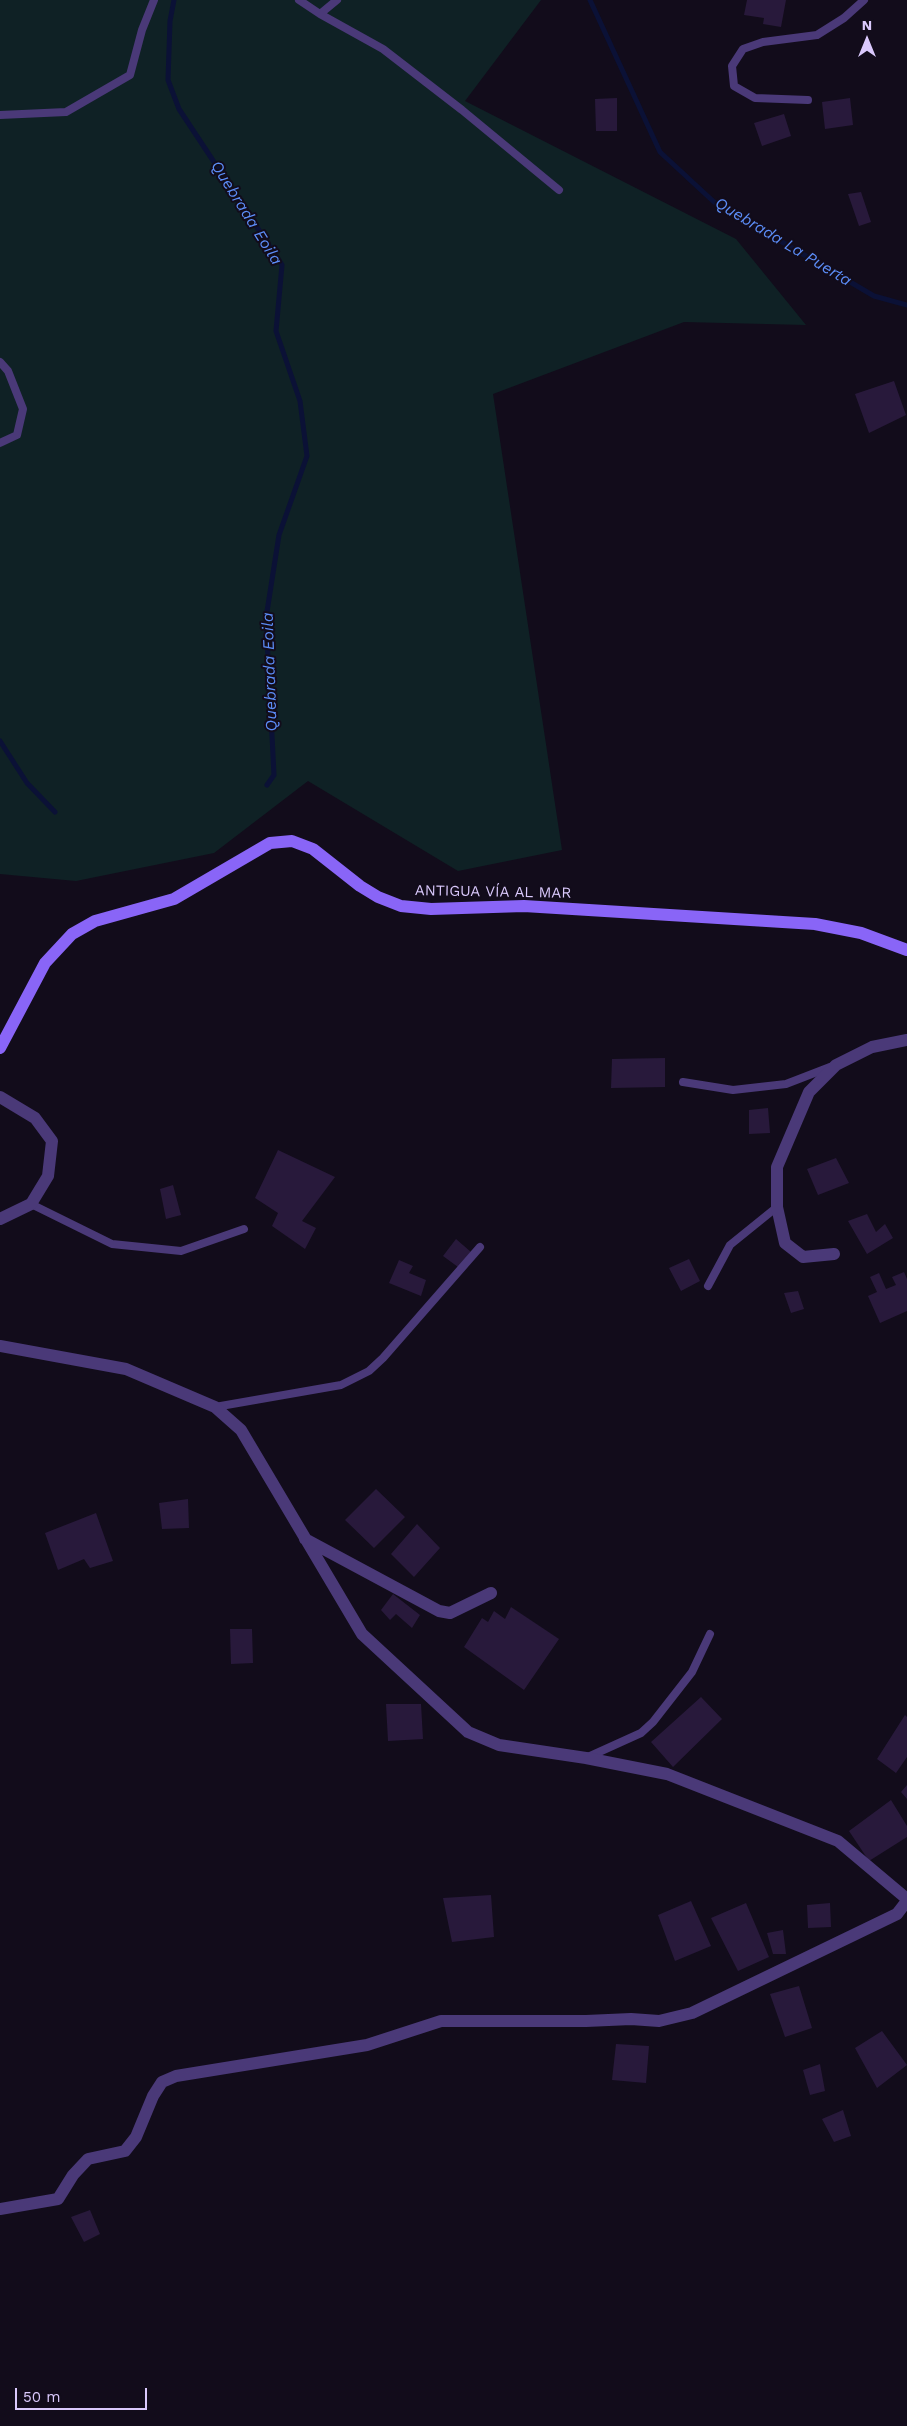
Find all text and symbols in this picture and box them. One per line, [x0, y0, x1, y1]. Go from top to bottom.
north arrow [842, 15, 892, 65]
text: N [862, 17, 872, 33]
water label: Quebrada Eoila [206, 157, 286, 269]
water label: Quebrada La Puerta [711, 194, 855, 290]
water label: Quebrada Eoila [258, 612, 282, 732]
street label: ANTIGUA VÍA AL MAR [415, 882, 571, 902]
scale bar [18, 2378, 150, 2410]
text: 50 m [23, 2388, 60, 2406]

